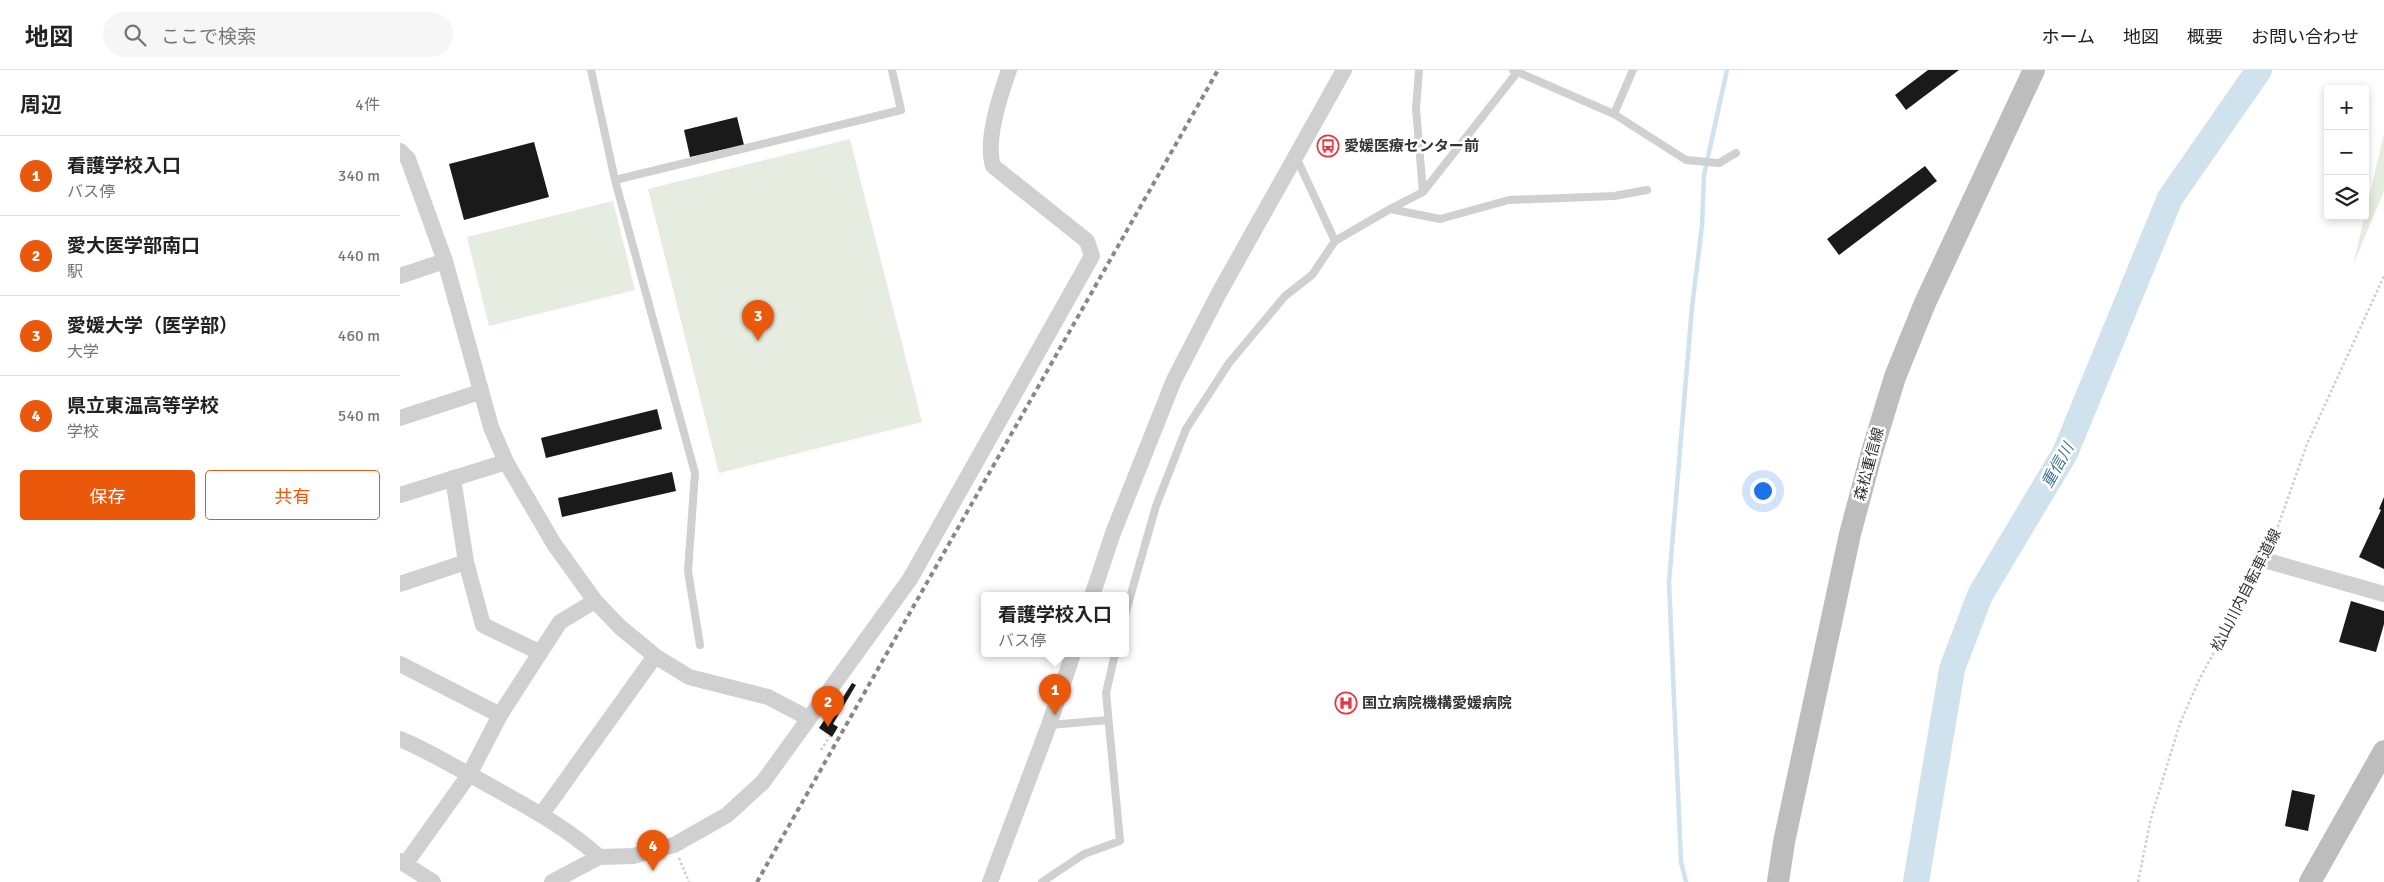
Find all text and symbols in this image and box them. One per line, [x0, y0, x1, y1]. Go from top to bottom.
search box [103, 12, 453, 57]
icon: search [121, 21, 149, 49]
text: 地図 [25, 22, 73, 52]
text: ここで検索 [161, 25, 256, 49]
text: ホーム [2042, 26, 2095, 48]
text: 地図 [2123, 26, 2159, 48]
text: 概要 [2187, 26, 2223, 48]
text: お問い合わせ [2251, 26, 2359, 48]
map controls [2324, 85, 2369, 220]
button: + [2324, 85, 2369, 130]
text: 周辺 [20, 92, 62, 118]
text: 4件 [355, 95, 380, 115]
button: − [2324, 130, 2369, 175]
bus stop icon: 愛媛医療センター前 [1316, 134, 1340, 158]
place label: 愛媛医療センター前 [1344, 137, 1479, 155]
text: 看護学校入口 [67, 154, 181, 178]
text: 1 [32, 166, 40, 186]
text: 340 m [338, 166, 380, 186]
button: layers [2324, 175, 2369, 220]
text: バス停 [67, 182, 115, 202]
text: 愛大医学部南口 [67, 234, 200, 258]
text: 2 [32, 246, 40, 266]
text: 440 m [338, 246, 380, 266]
text: 駅 [67, 262, 83, 282]
pin: 3 [742, 300, 774, 341]
text: 愛媛大学（医学部） [67, 314, 238, 338]
text: 3 [32, 326, 40, 346]
text: 460 m [338, 326, 380, 346]
text: 大学 [67, 342, 99, 362]
text: 県立東温高等学校 [67, 394, 219, 418]
text: 4 [32, 406, 40, 426]
text: 540 m [338, 406, 380, 426]
text: 学校 [67, 422, 99, 442]
street label: 森松重信線 [1851, 425, 1887, 503]
water label: 重信川 [2037, 438, 2079, 491]
button: 保存 [20, 470, 195, 520]
button: 共有 [205, 470, 380, 520]
your location [1750, 478, 1776, 504]
street label: 松山川内自転車道線 [2207, 526, 2285, 654]
popup [981, 592, 1129, 657]
text: 看護学校入口 [998, 603, 1112, 627]
text: バス停 [998, 631, 1046, 651]
pin: 1 [1039, 674, 1071, 715]
pin: 2 [812, 686, 844, 727]
hospital icon: 国立病院機構愛媛病院 [1334, 691, 1358, 715]
place label: 国立病院機構愛媛病院 [1362, 694, 1512, 712]
pin: 4 [637, 830, 669, 871]

